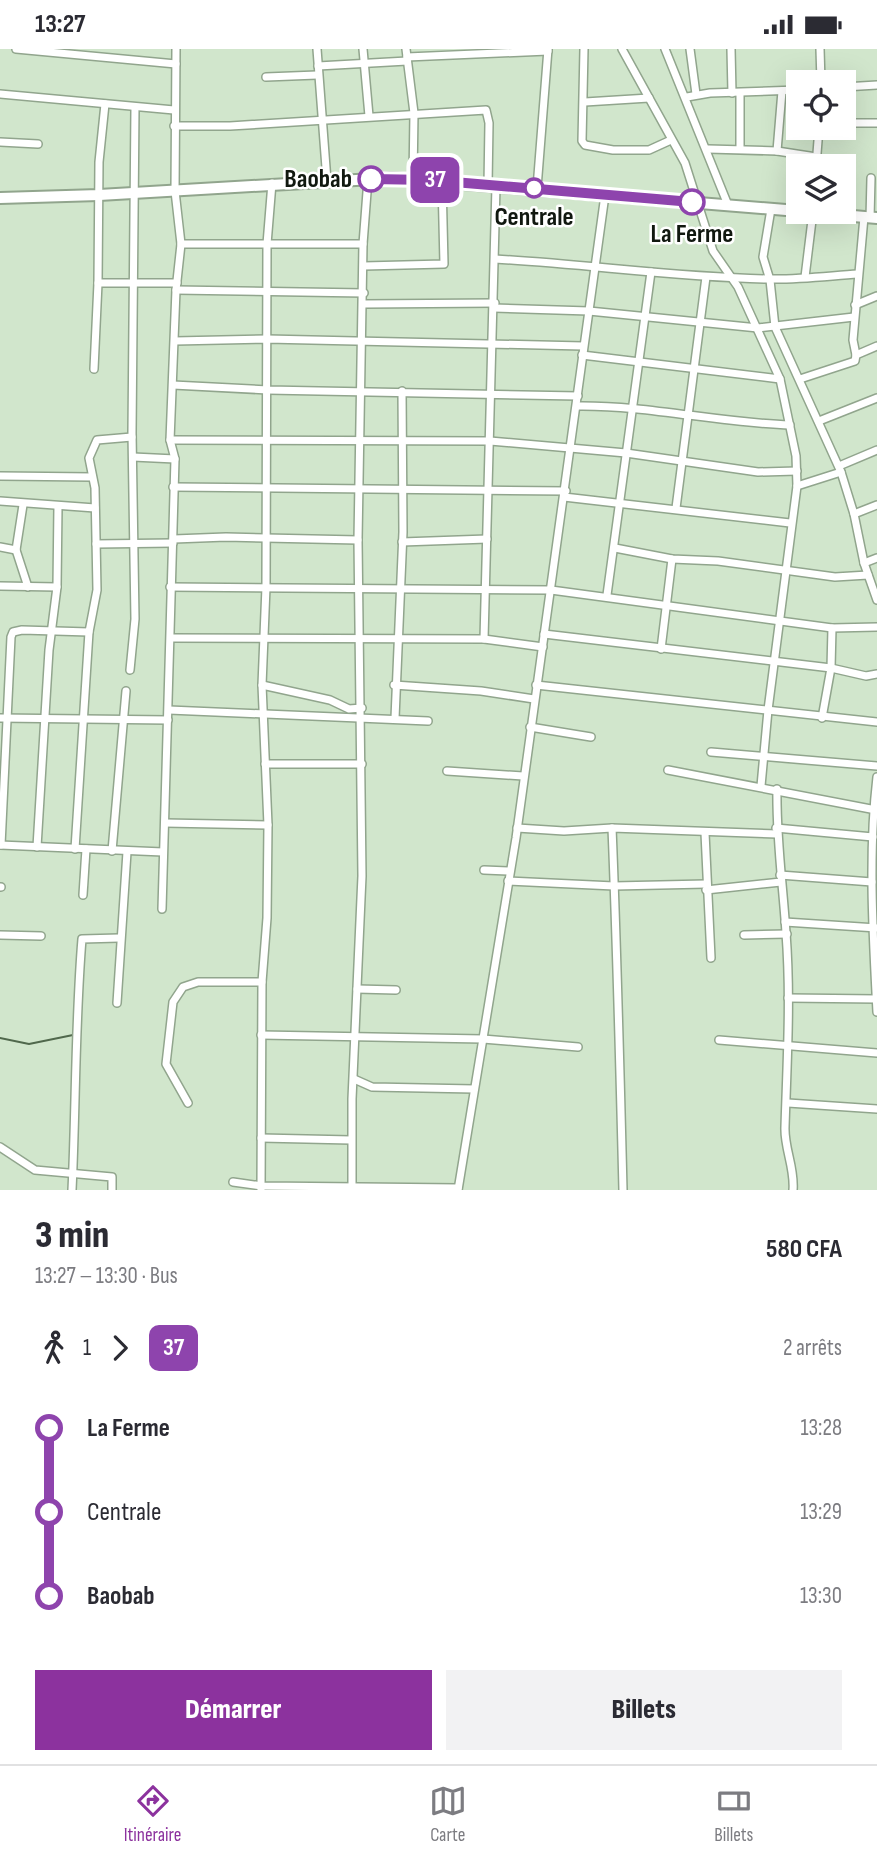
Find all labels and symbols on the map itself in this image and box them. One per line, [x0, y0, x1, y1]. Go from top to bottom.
line badge: 37 [404, 157, 466, 203]
place label: Baobab [284, 164, 352, 195]
marker: Baobab [358, 166, 384, 192]
marker: Centrale [524, 178, 544, 198]
marker: La Ferme [679, 189, 705, 215]
place label: Centrale [494, 202, 574, 233]
place label: La Ferme [651, 219, 733, 250]

